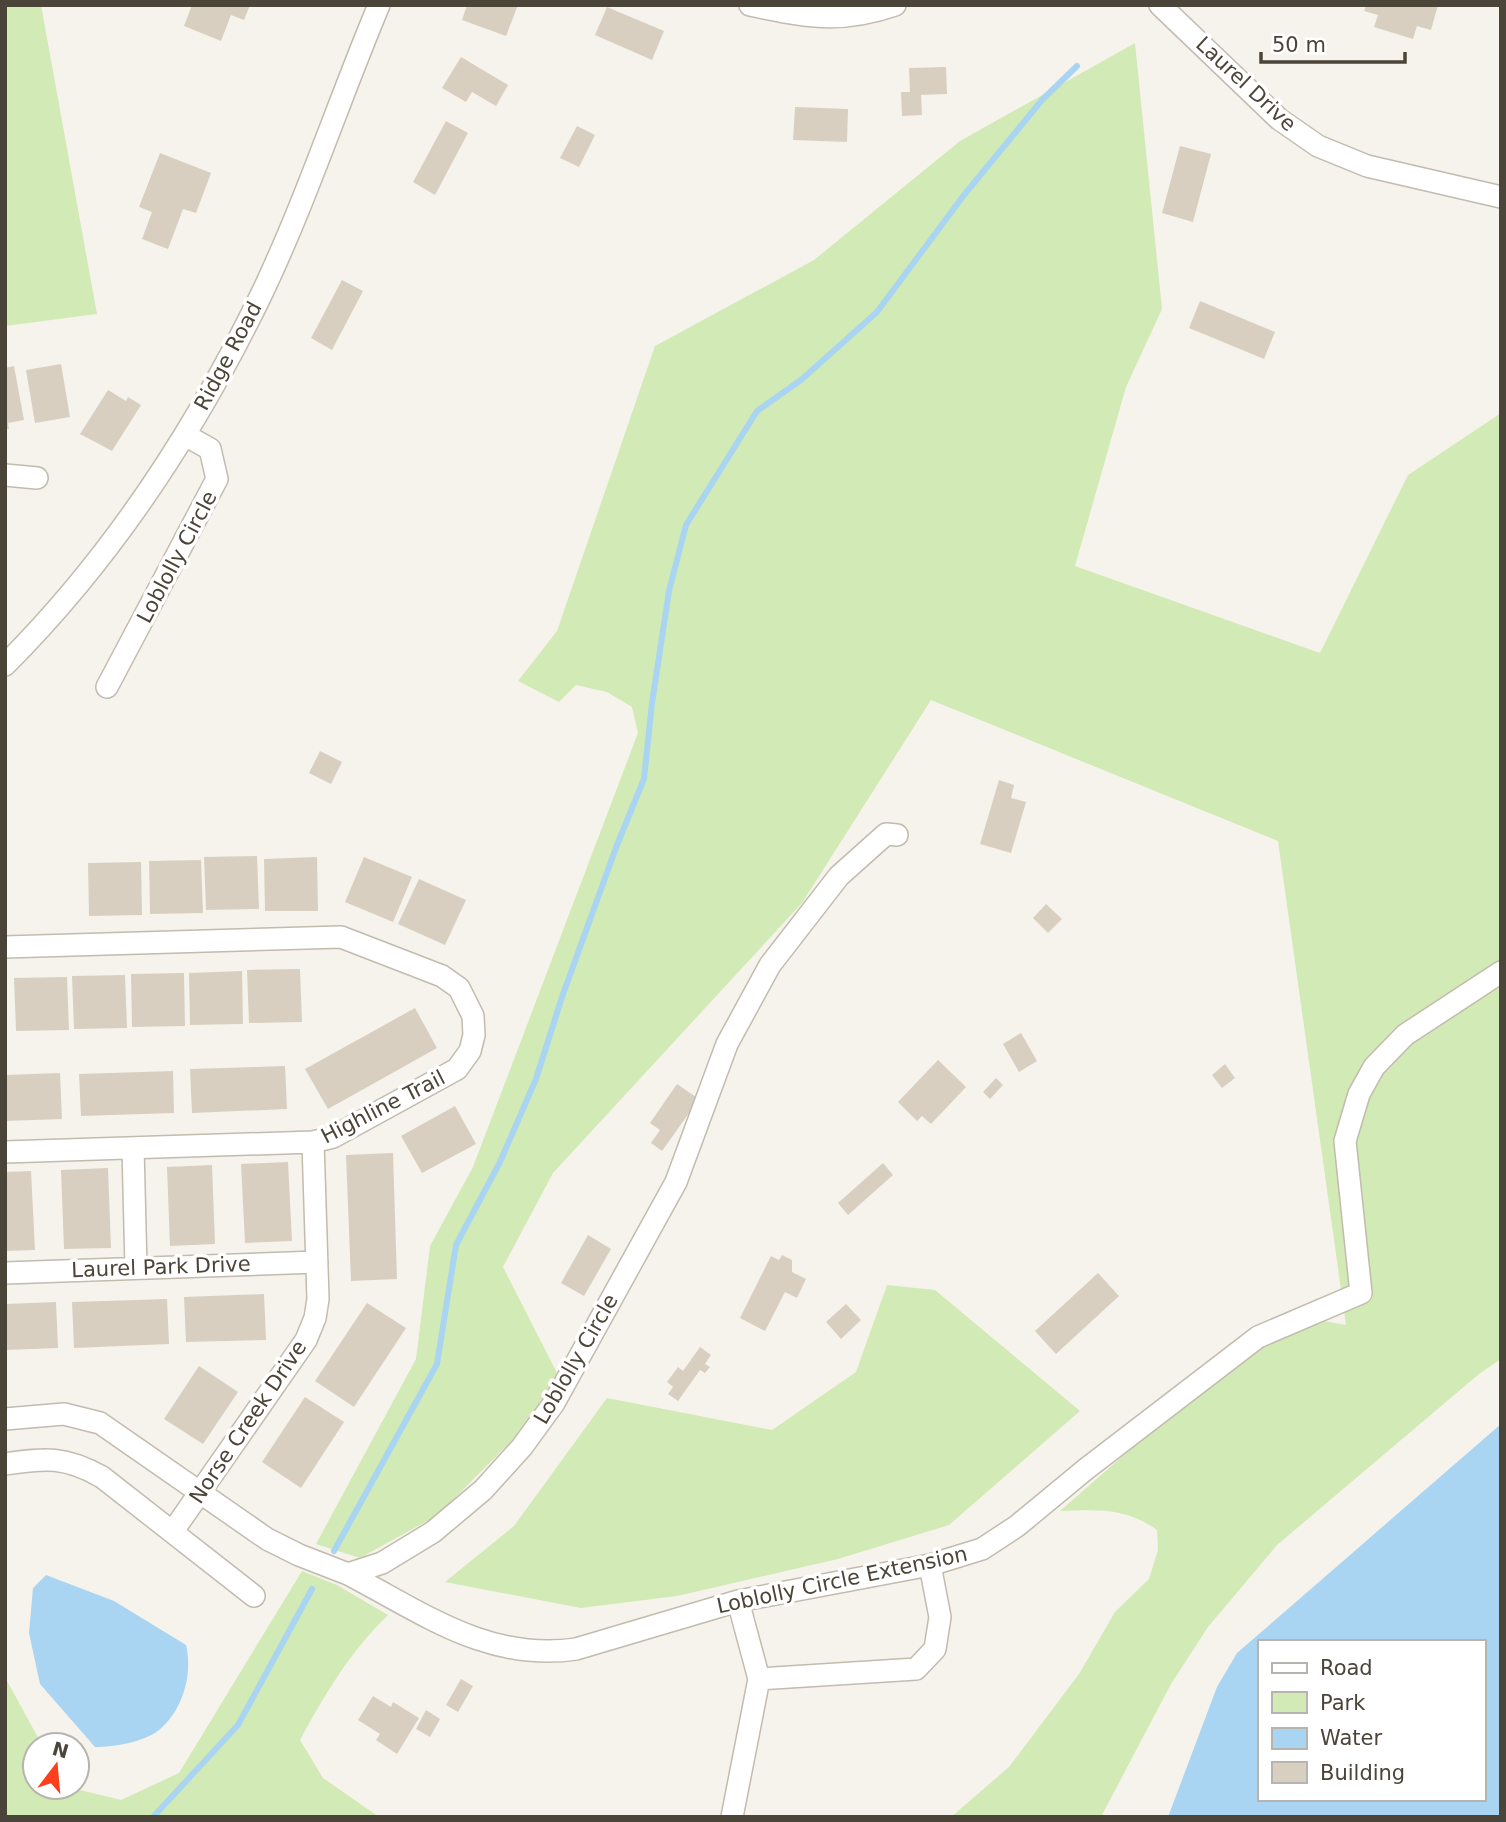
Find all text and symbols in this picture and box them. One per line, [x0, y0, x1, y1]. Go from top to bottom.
scale bar [1261, 21, 1404, 65]
street label: Laurel Drive [1191, 32, 1301, 136]
text: 50 m [1272, 33, 1326, 57]
street label: Ridge Road [189, 298, 267, 414]
street label: Loblolly Circle [132, 487, 222, 627]
street label: Highline Trail [317, 1065, 449, 1149]
street label: Laurel Park Drive [71, 1252, 251, 1282]
street label: Loblolly Circle [529, 1290, 623, 1428]
street label: Norse Creek Drive [185, 1336, 311, 1508]
street label: Loblolly Circle Extension [714, 1542, 970, 1618]
legend [1258, 1640, 1485, 1801]
text: Road [1320, 1656, 1373, 1680]
text: Park [1320, 1691, 1366, 1715]
text: Water [1320, 1726, 1382, 1750]
north arrow [21, 1731, 91, 1801]
text: N [50, 1737, 71, 1762]
text: Building [1320, 1761, 1405, 1785]

